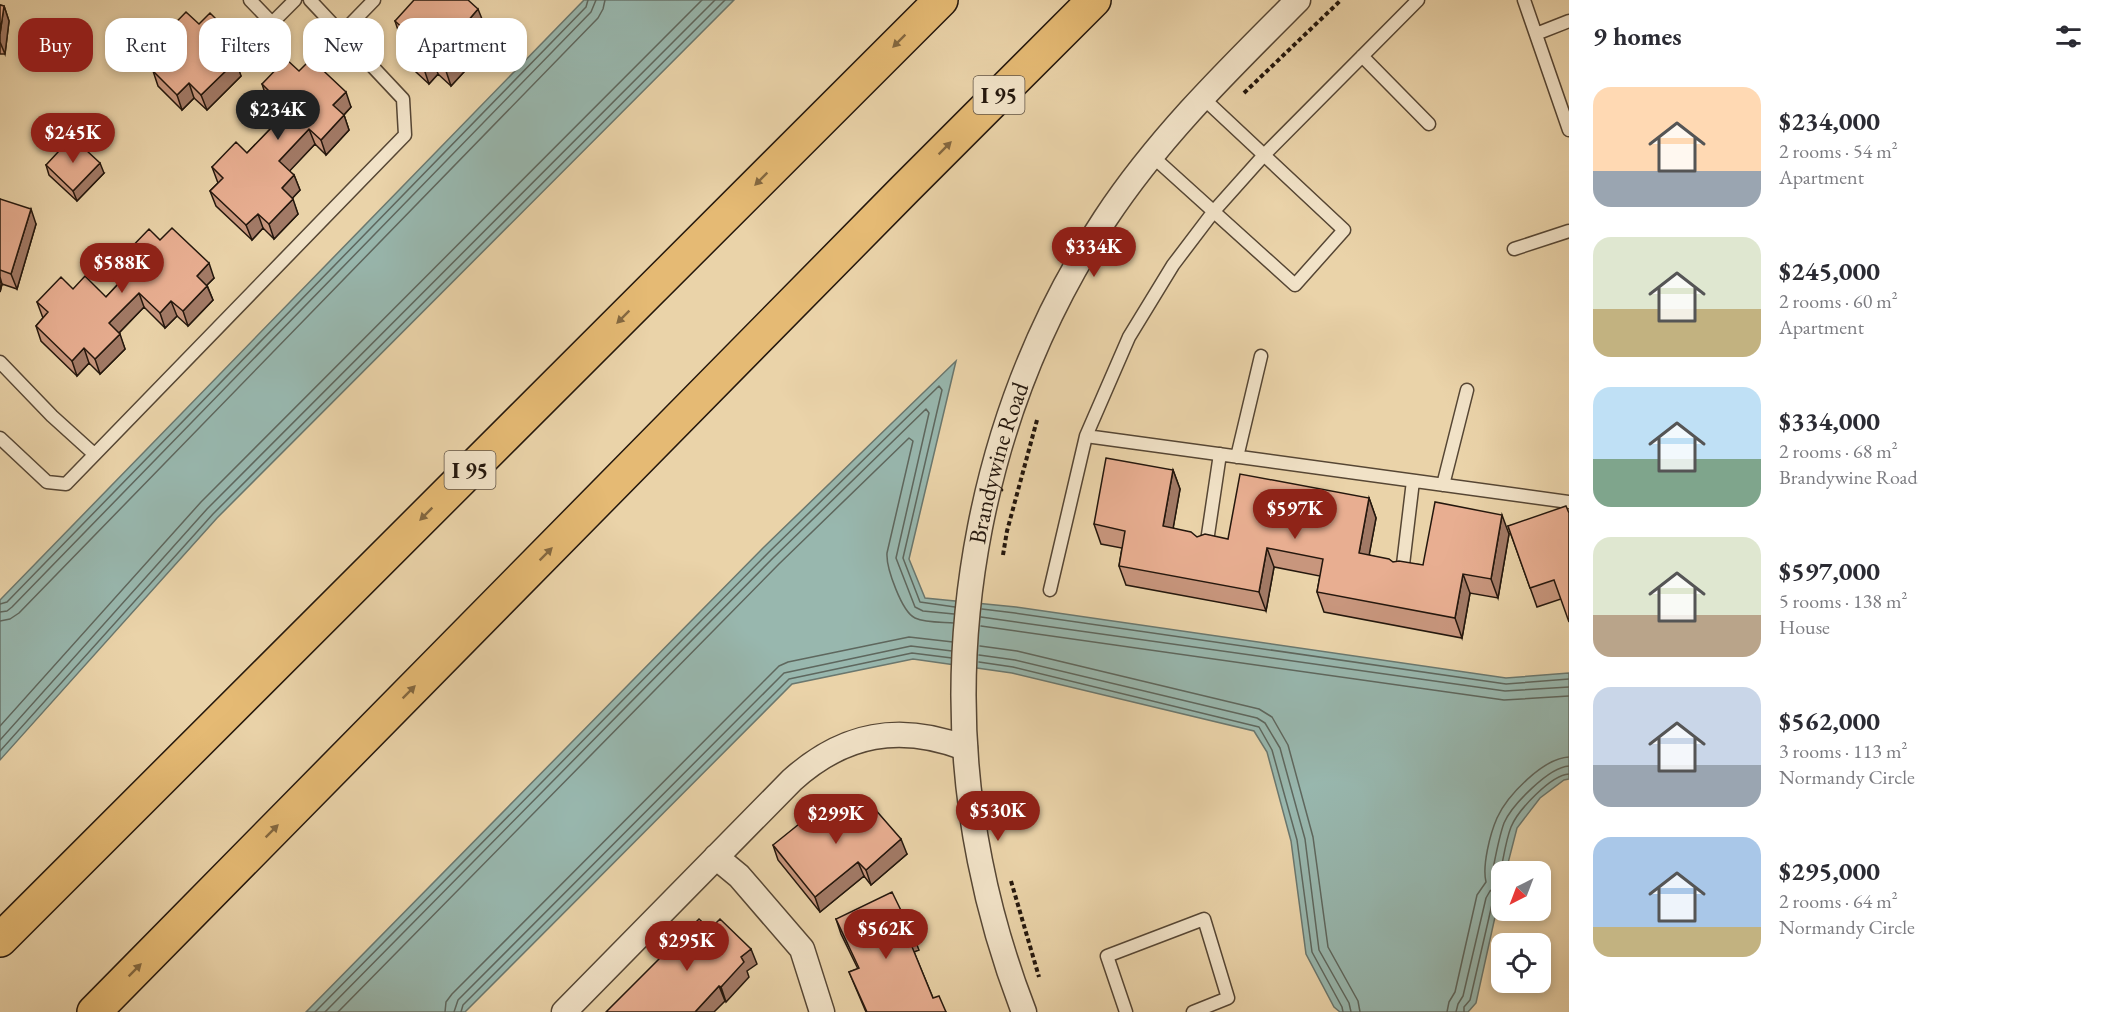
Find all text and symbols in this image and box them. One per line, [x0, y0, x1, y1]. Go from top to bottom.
chip: Buy [18, 18, 93, 72]
chip: Rent [105, 18, 187, 72]
chip: Filters [199, 18, 291, 72]
chip: New [303, 18, 384, 72]
chip: Apartment [396, 18, 527, 72]
text: 9 homes [1593, 19, 1682, 53]
icon: filters [2052, 20, 2085, 53]
one-way arrow [893, 34, 907, 48]
road number: I 95 [974, 76, 1024, 114]
pin: $234K [236, 90, 320, 141]
text: $234K [250, 96, 306, 122]
text: $234,000 [1779, 104, 1880, 138]
icon: home [1641, 111, 1713, 183]
pin: $245K [31, 113, 115, 164]
text: $245K [45, 119, 101, 145]
text: 2 rooms · 54 m² [1779, 138, 1898, 164]
one-way arrow [938, 142, 952, 156]
text: Apartment [1779, 164, 1864, 190]
one-way arrow [755, 172, 769, 186]
pin: $334K [1052, 227, 1136, 278]
text: $334K [1066, 233, 1122, 259]
pin: $588K [80, 243, 164, 294]
text: $588K [94, 249, 150, 275]
text: $245,000 [1779, 254, 1880, 288]
icon: home [1641, 261, 1713, 333]
text: 2 rooms · 60 m² [1779, 288, 1898, 314]
one-way arrow [616, 310, 631, 324]
text: Apartment [1779, 314, 1864, 340]
street label: Brandywine Road [961, 377, 1036, 546]
text: $334,000 [1779, 404, 1880, 438]
icon: home [1641, 411, 1713, 483]
text: 2 rooms · 68 m² [1779, 438, 1898, 464]
road number: I 95 [444, 451, 496, 489]
text: Brandywine Road [1779, 464, 1918, 490]
pin: $597K [1253, 489, 1337, 540]
text: $597K [1267, 495, 1323, 521]
one-way arrow [419, 507, 433, 522]
one-way arrow [538, 547, 552, 561]
text: $597,000 [1779, 554, 1880, 588]
icon: home [1641, 561, 1713, 633]
text: 5 rooms · 138 m² [1779, 588, 1907, 614]
text: House [1779, 614, 1830, 640]
one-way arrow [401, 686, 415, 700]
text: $562,000 [1779, 704, 1880, 738]
icon: home [1641, 711, 1713, 783]
text: 3 rooms · 113 m² [1779, 738, 1907, 764]
text: Normandy Circle [1779, 764, 1915, 790]
pin: $530K [956, 791, 1040, 842]
pin: $299K [794, 794, 878, 845]
text: $530K [970, 797, 1026, 823]
text: $299K [808, 800, 864, 826]
one-way arrow [265, 824, 279, 839]
text: $295,000 [1779, 854, 1880, 888]
north arrow [1491, 861, 1551, 921]
map controls [1491, 861, 1551, 993]
icon: home [1641, 861, 1713, 933]
text: 2 rooms · 64 m² [1779, 888, 1898, 914]
pin: $562K [844, 909, 928, 960]
text: Normandy Circle [1779, 914, 1915, 940]
text: $562K [858, 915, 914, 941]
pin: $295K [645, 921, 729, 972]
text: $295K [659, 927, 715, 953]
button: locate [1491, 933, 1551, 993]
one-way arrow [128, 963, 142, 978]

